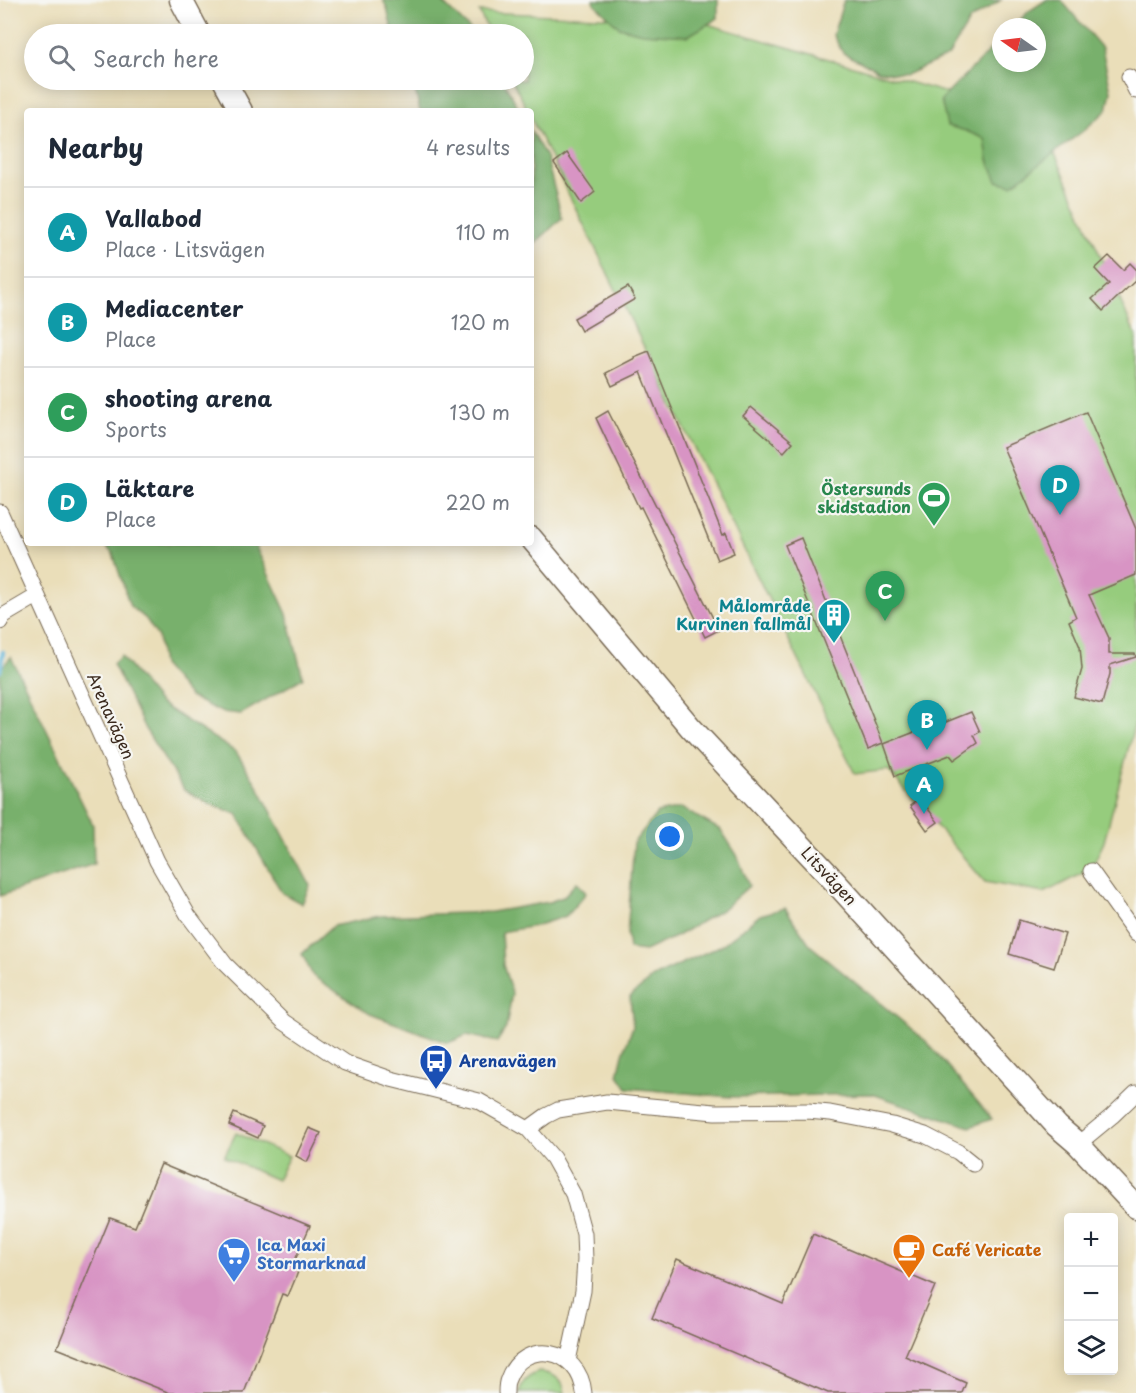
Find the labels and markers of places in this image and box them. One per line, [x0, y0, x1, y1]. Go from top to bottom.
pin: D [1040, 466, 1080, 515]
place label: Östersunds skidstadion [818, 476, 911, 518]
sports icon: Östersunds skidstadion [916, 480, 952, 527]
pin: C [866, 572, 904, 621]
place label: Målområde Kurvinen fallmål [676, 593, 811, 635]
building icon: Målområde Kurvinen fallmål [816, 597, 852, 644]
pin: B [908, 700, 946, 750]
pin: A [904, 764, 944, 814]
bus stop icon: Arenavägen [418, 1043, 454, 1090]
place label: Arenavägen [458, 1048, 556, 1072]
place label: Ica Maxi Stormarknad [257, 1232, 366, 1274]
cafe icon: Café Vericate [891, 1232, 927, 1279]
supermarket icon: Ica Maxi Stormarknad [216, 1236, 252, 1283]
place label: Café Vericate [932, 1237, 1042, 1261]

